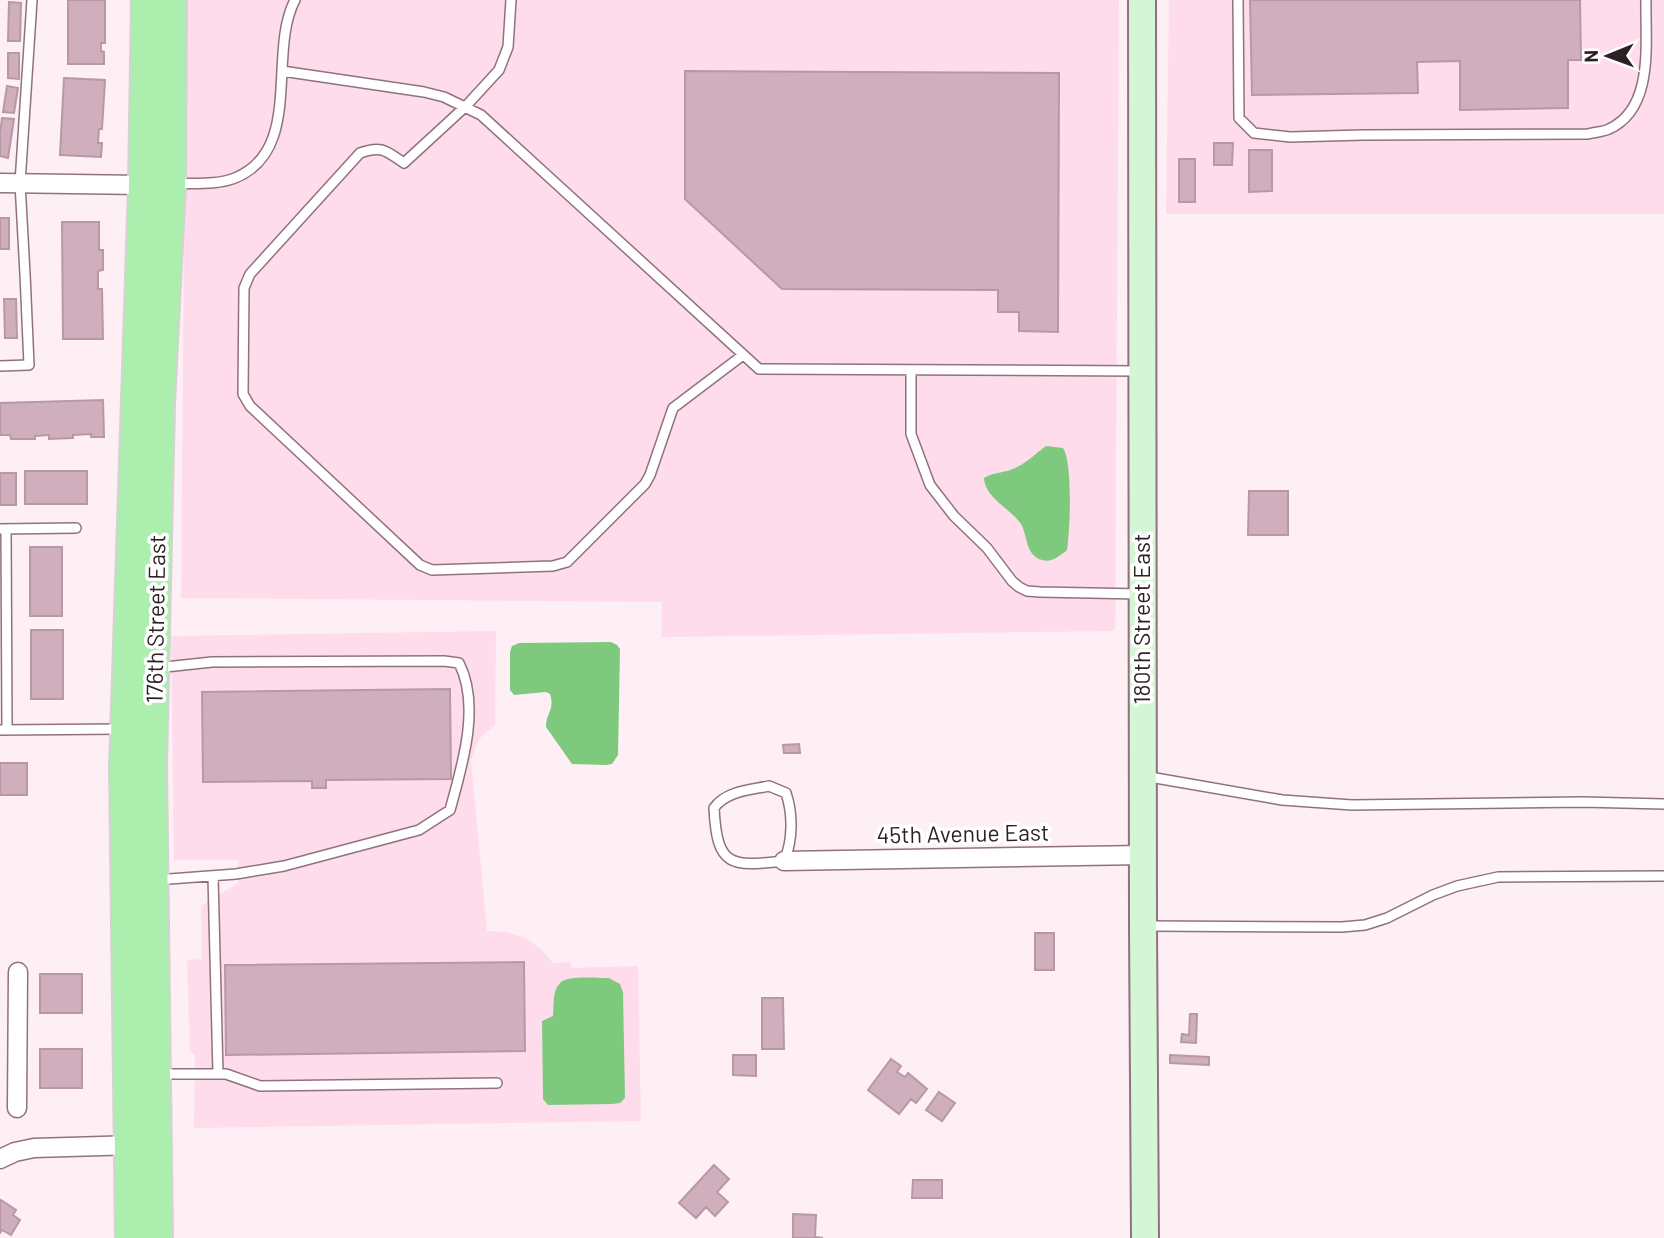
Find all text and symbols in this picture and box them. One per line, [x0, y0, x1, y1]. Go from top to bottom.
north arrow [1573, 21, 1643, 91]
text: N [1579, 50, 1602, 63]
street label: 176th Street East [140, 534, 170, 704]
street label: 180th Street East [1127, 534, 1155, 704]
street label: 45th Avenue East [876, 817, 1050, 849]

